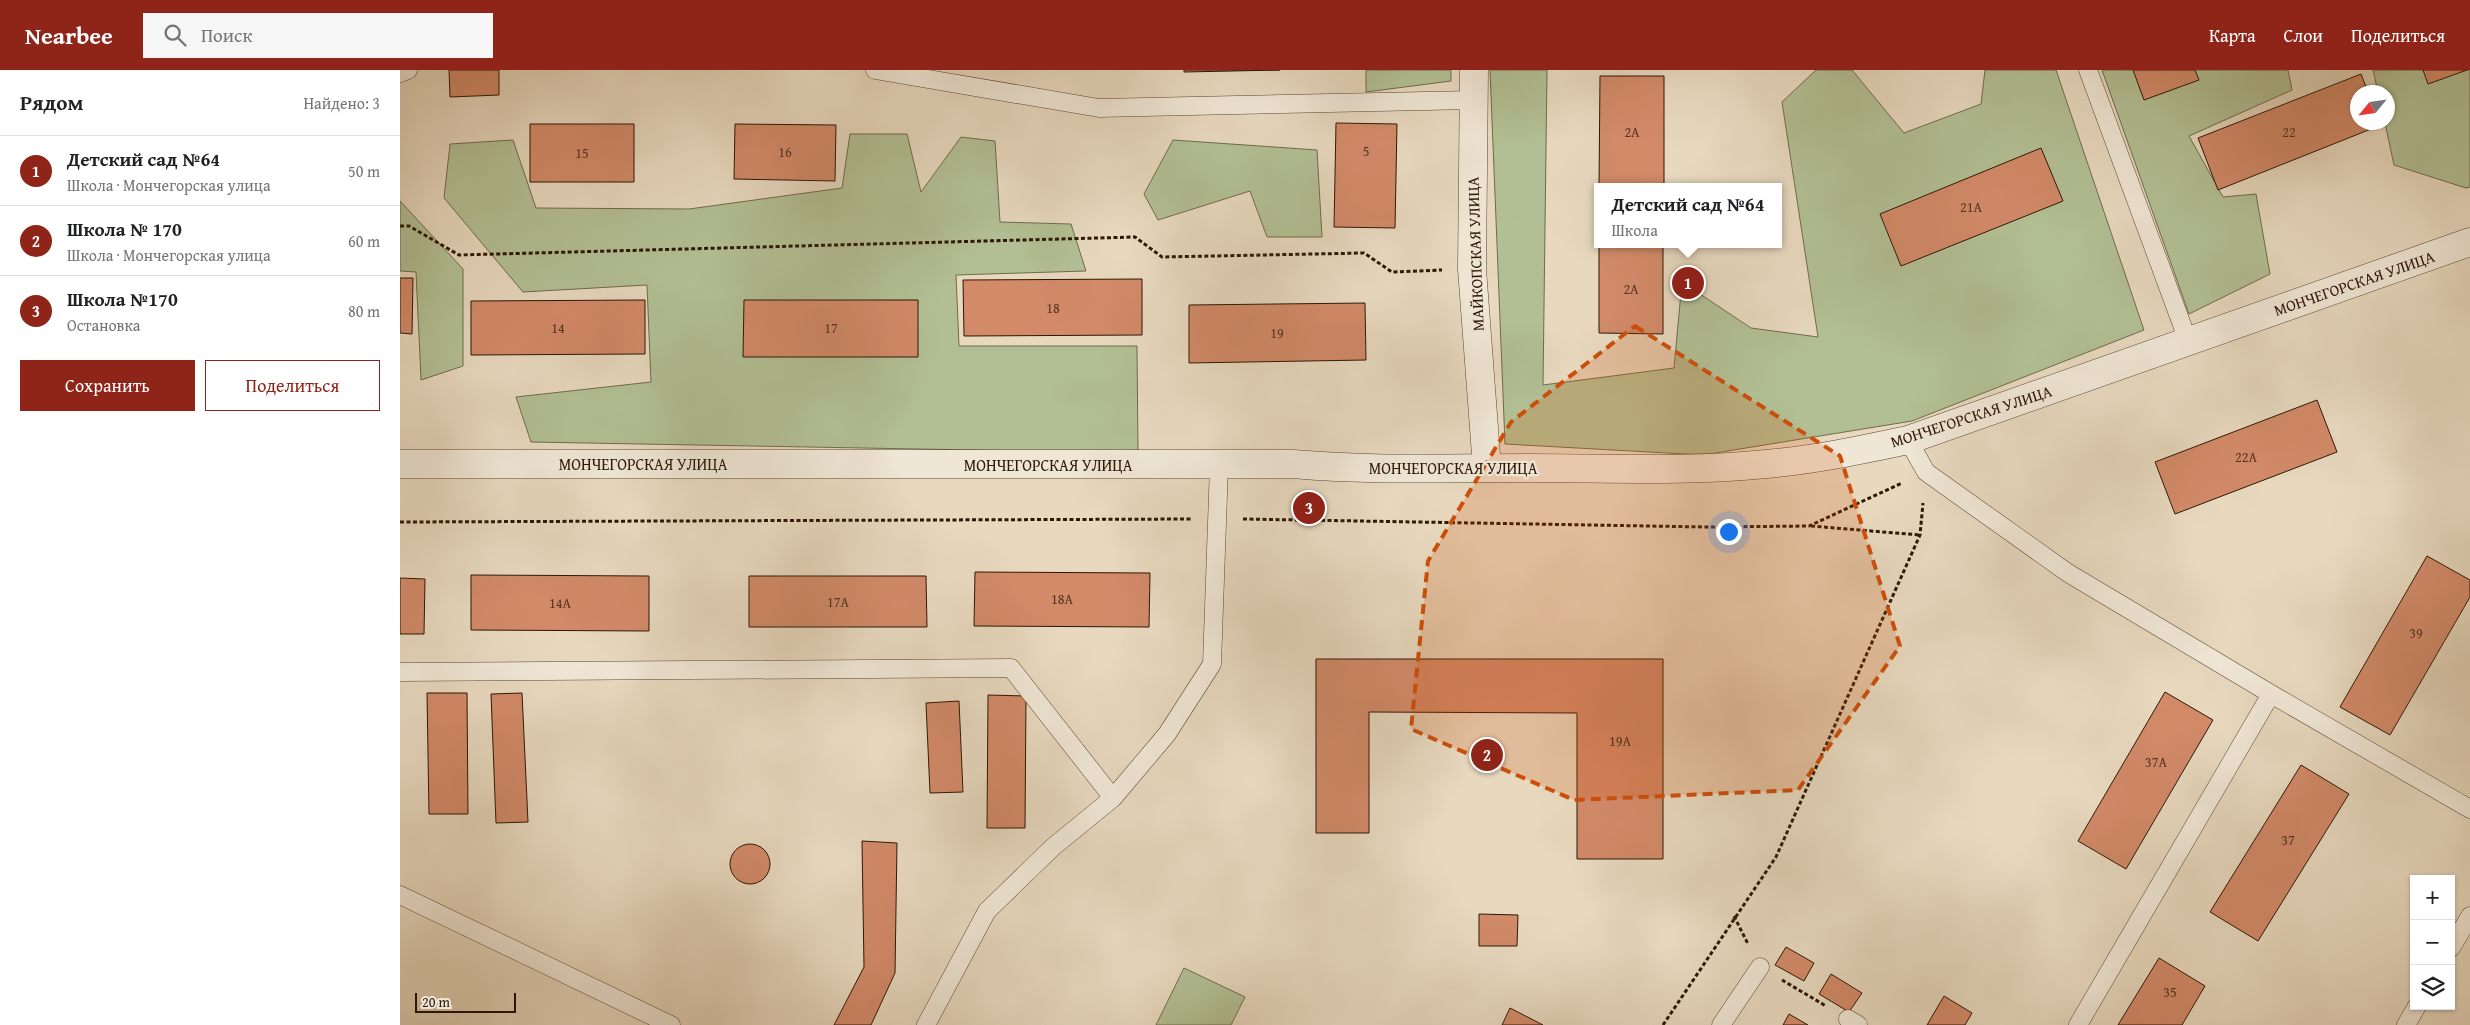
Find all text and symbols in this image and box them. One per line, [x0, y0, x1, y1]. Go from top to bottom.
search box [143, 13, 493, 58]
text: Nearbee [25, 18, 113, 53]
icon: search [161, 21, 189, 49]
text: Поиск [201, 21, 253, 49]
text: Карта [2209, 22, 2256, 49]
text: Слои [2284, 22, 2323, 49]
text: Поделиться [2351, 22, 2445, 49]
north arrow [2350, 85, 2395, 130]
text: Рядом [20, 87, 83, 118]
text: Найдено: 3 [303, 91, 380, 115]
house number: 2А [1624, 122, 1640, 142]
house number: 22 [2282, 122, 2296, 142]
house number: 5 [1363, 141, 1369, 161]
house number: 16 [778, 142, 792, 162]
house number: 15 [575, 143, 589, 163]
text: Детский сад №64 [67, 145, 220, 173]
text: 1 [32, 159, 40, 183]
text: 50 m [348, 159, 380, 183]
text: Школа · Мончегорская улица [67, 173, 271, 197]
street label: МАЙКОПСКАЯ УЛИЦА [1460, 176, 1490, 332]
popup [1594, 183, 1782, 248]
text: Детский сад №64 [1611, 190, 1765, 218]
house number: 21А [1960, 197, 1982, 217]
text: Школа № 170 [67, 215, 182, 243]
text: Школа [1611, 218, 1658, 242]
text: 2 [32, 229, 40, 253]
text: 60 m [348, 229, 380, 253]
text: Школа · Мончегорская улица [67, 243, 271, 267]
street label: МОНЧЕГОРСКАЯ УЛИЦА [2270, 244, 2438, 322]
pin: 1 [1672, 264, 1704, 302]
house number: 2А [1623, 279, 1639, 299]
text: Школа №170 [67, 285, 178, 313]
house number: 18 [1046, 298, 1060, 318]
text: 3 [32, 299, 40, 323]
text: 80 m [348, 299, 380, 323]
text: Остановка [67, 313, 140, 337]
house number: 14 [551, 318, 565, 338]
house number: 17 [824, 318, 838, 338]
house number: 19 [1270, 323, 1284, 343]
button: Сохранить [20, 360, 195, 411]
button: Поделиться [205, 360, 380, 411]
street label: МОНЧЕГОРСКАЯ УЛИЦА [1887, 378, 2055, 453]
house number: 22А [2235, 447, 2257, 467]
street label: МОНЧЕГОРСКАЯ УЛИЦА [559, 452, 728, 476]
street label: МОНЧЕГОРСКАЯ УЛИЦА [964, 453, 1133, 477]
street label: МОНЧЕГОРСКАЯ УЛИЦА [1369, 456, 1538, 480]
pin: 3 [1293, 489, 1325, 527]
your location [1716, 519, 1742, 545]
house number: 18А [1051, 589, 1073, 609]
house number: 17А [827, 592, 849, 612]
house number: 14А [549, 593, 571, 613]
house number: 39 [2409, 623, 2423, 643]
house number: 19А [1609, 731, 1631, 751]
pin: 2 [1471, 736, 1503, 774]
house number: 37А [2145, 752, 2167, 772]
house number: 37 [2281, 830, 2295, 850]
map controls [2410, 875, 2455, 1010]
button: + [2410, 875, 2455, 920]
button: − [2410, 920, 2455, 965]
button: layers [2410, 965, 2455, 1010]
house number: 35 [2163, 982, 2177, 1002]
scale bar [415, 990, 516, 1013]
text: 20 m [422, 992, 450, 1012]

